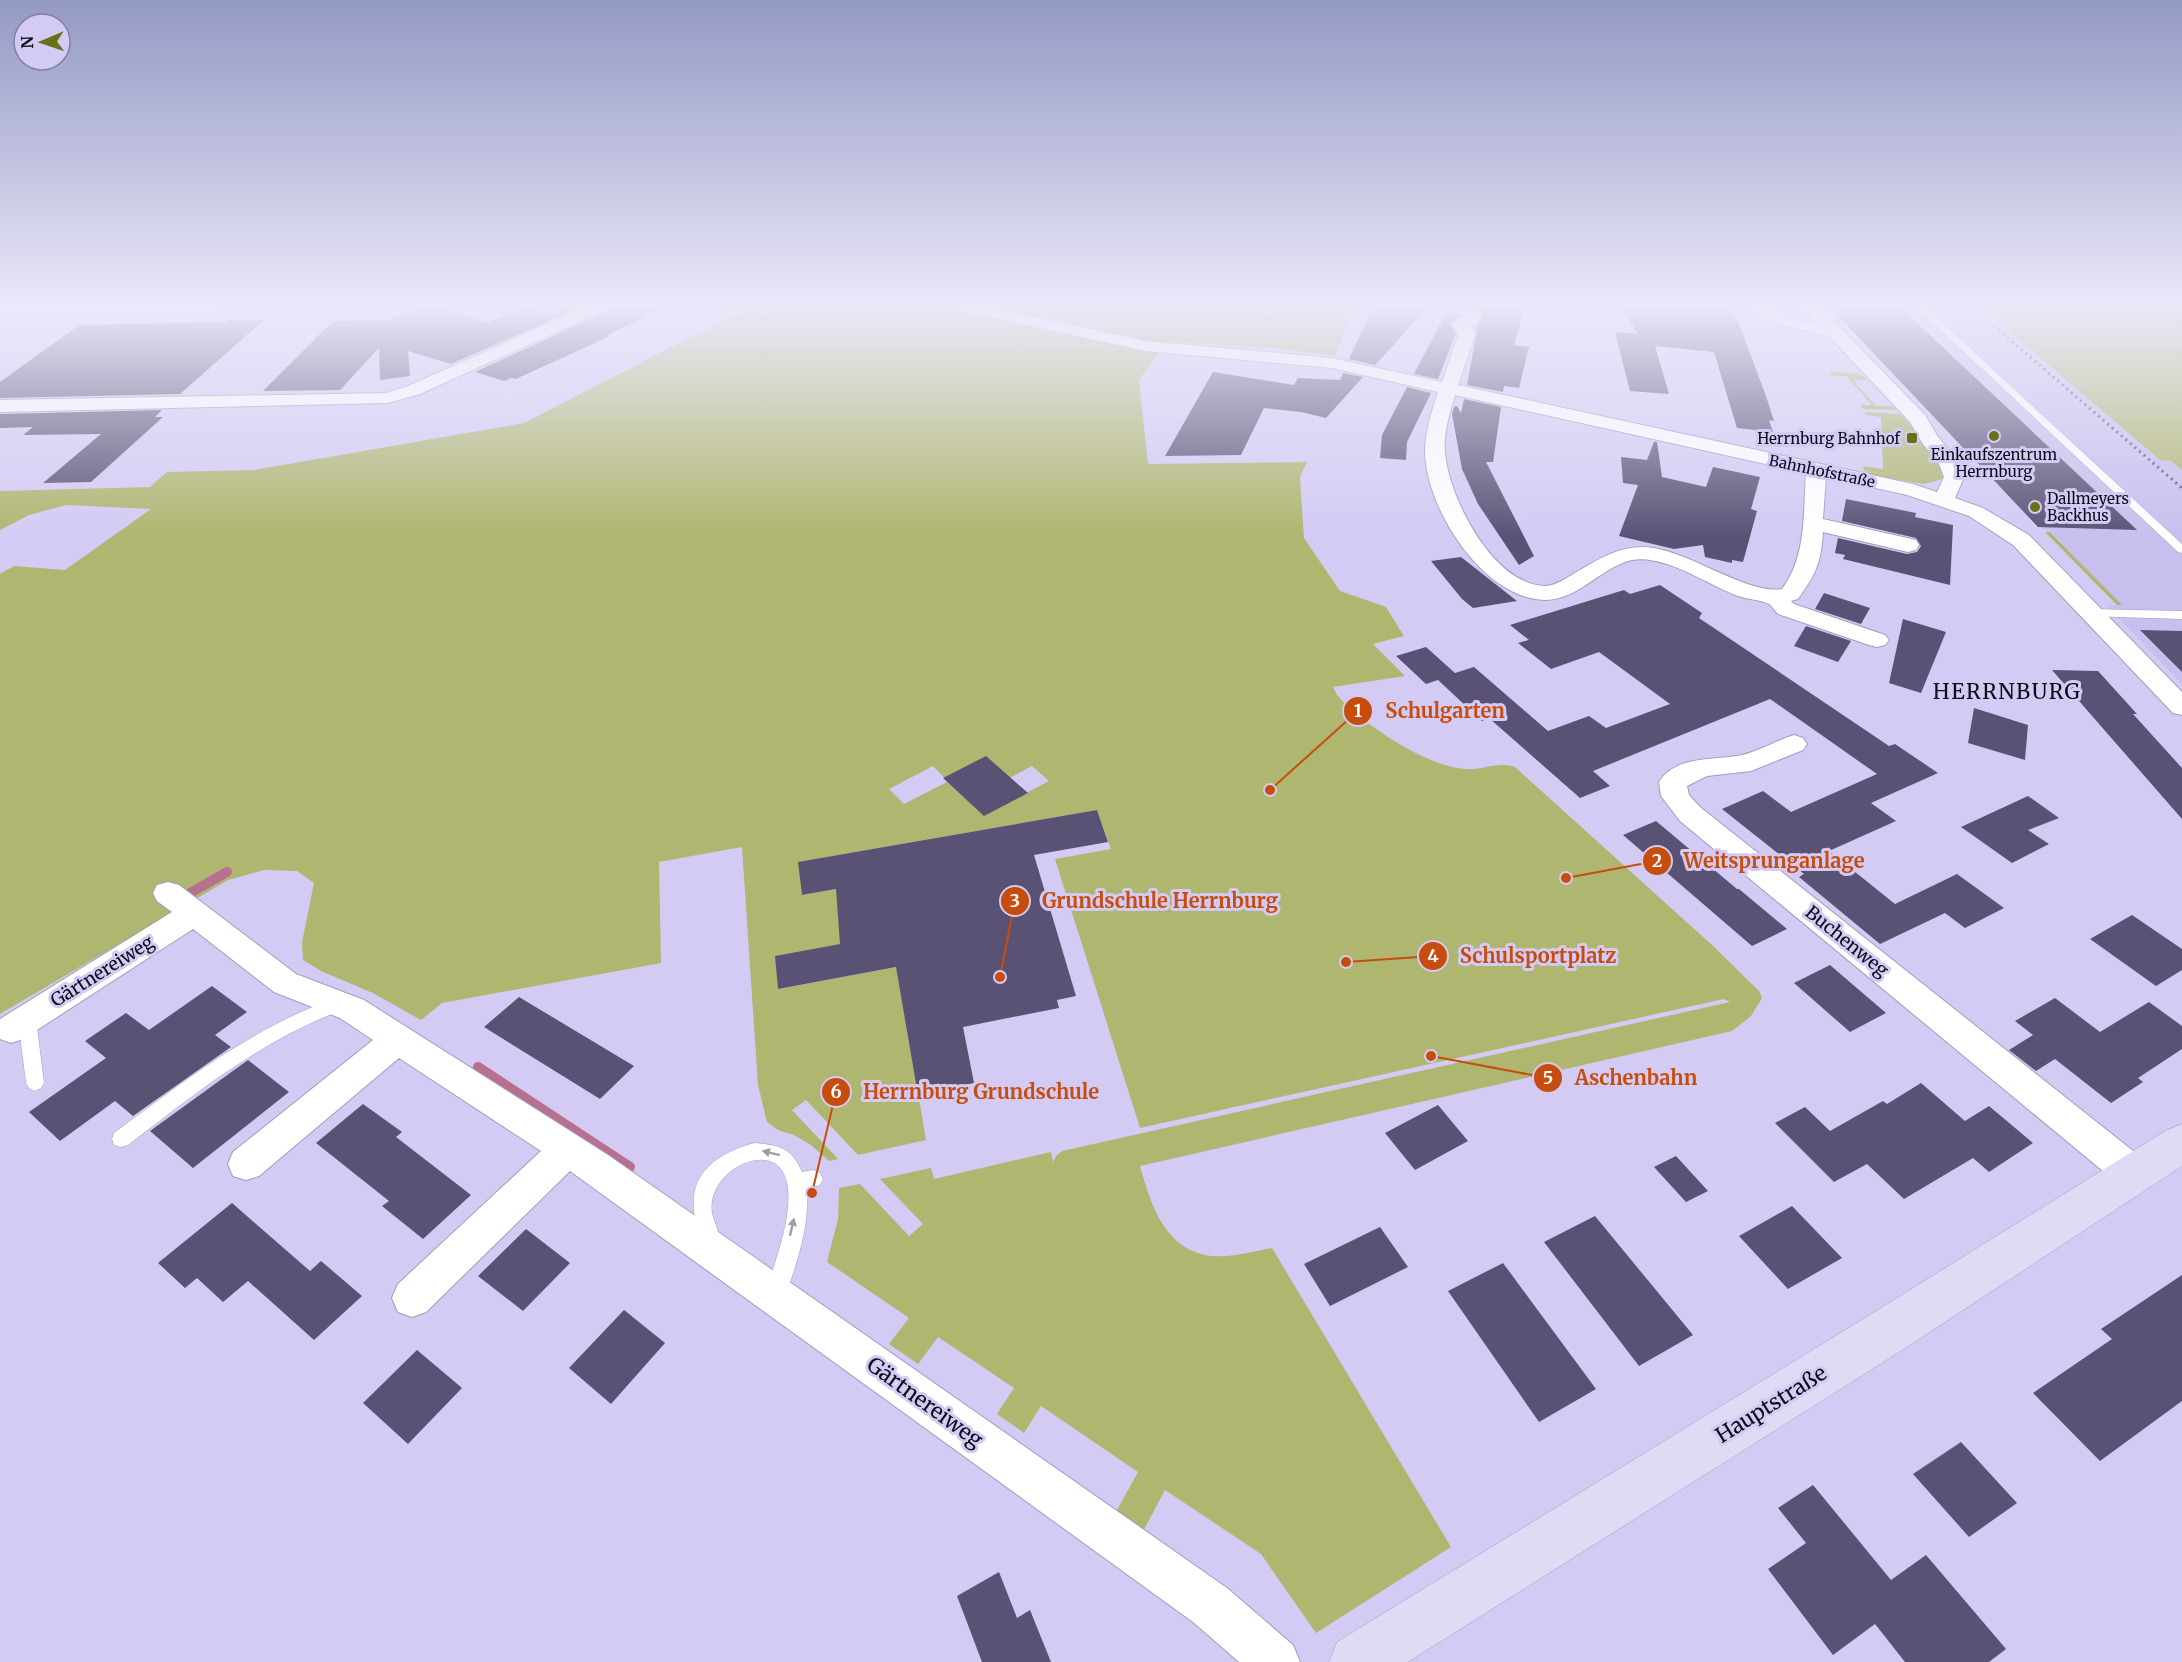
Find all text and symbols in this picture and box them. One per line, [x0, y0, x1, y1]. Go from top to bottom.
north arrow [12, 12, 72, 72]
text: N [17, 35, 37, 49]
place label: Herrnburg Bahnhof [1757, 429, 1901, 448]
marker: Einkaufszentrum Herrnburg [1987, 429, 2001, 443]
marker: Herrnburg Bahnhof [1905, 431, 1919, 445]
place label: Einkaufszentrum Herrnburg [1931, 445, 2057, 481]
street label: Bahnhofstraße [1767, 450, 1877, 492]
place label: Dallmeyers Backhus [2047, 489, 2129, 525]
marker: Dallmeyers Backhus [2028, 500, 2042, 514]
district label: HERRNBURG [1933, 678, 2081, 705]
callout: Schulgarten [1343, 692, 1516, 730]
text: Schulgarten [1385, 698, 1505, 723]
text: 1 [1354, 699, 1362, 722]
callout: Weitsprunganlage [1642, 842, 1877, 880]
text: Weitsprunganlage [1683, 848, 1865, 873]
text: 2 [1652, 849, 1662, 872]
callout: Grundschule Herrnburg [1000, 882, 1290, 920]
text: Grundschule Herrnburg [1042, 888, 1279, 913]
text: 3 [1010, 889, 1020, 912]
street label: Buchenweg [1801, 900, 1893, 982]
street label: Gärtnereiweg [46, 930, 158, 1012]
callout: Schulsportplatz [1418, 937, 1628, 975]
text: Schulsportplatz [1460, 943, 1616, 968]
text: 4 [1427, 944, 1439, 967]
callout: Aschenbahn [1533, 1059, 1710, 1097]
text: Aschenbahn [1574, 1065, 1698, 1090]
text: 5 [1543, 1066, 1553, 1089]
callout: Herrnburg Grundschule [821, 1073, 1111, 1111]
text: Herrnburg Grundschule [863, 1079, 1099, 1104]
text: 6 [830, 1080, 842, 1103]
one-way arrow [762, 1148, 781, 1158]
one-way arrow [788, 1218, 798, 1237]
street label: Gärtnereiweg [862, 1351, 989, 1453]
street label: Hauptstraße [1710, 1359, 1832, 1449]

